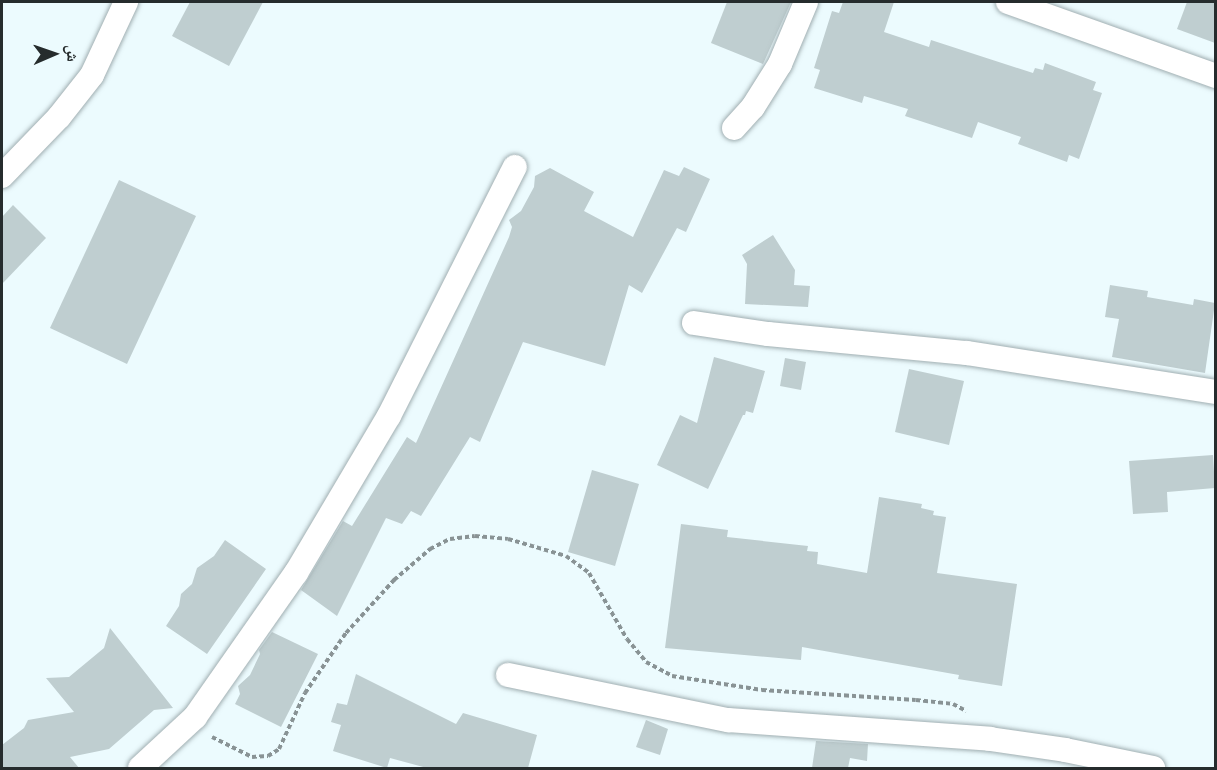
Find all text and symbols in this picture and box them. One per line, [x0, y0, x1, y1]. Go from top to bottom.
north arrow [24, 24, 84, 84]
text: ش [62, 45, 82, 62]

